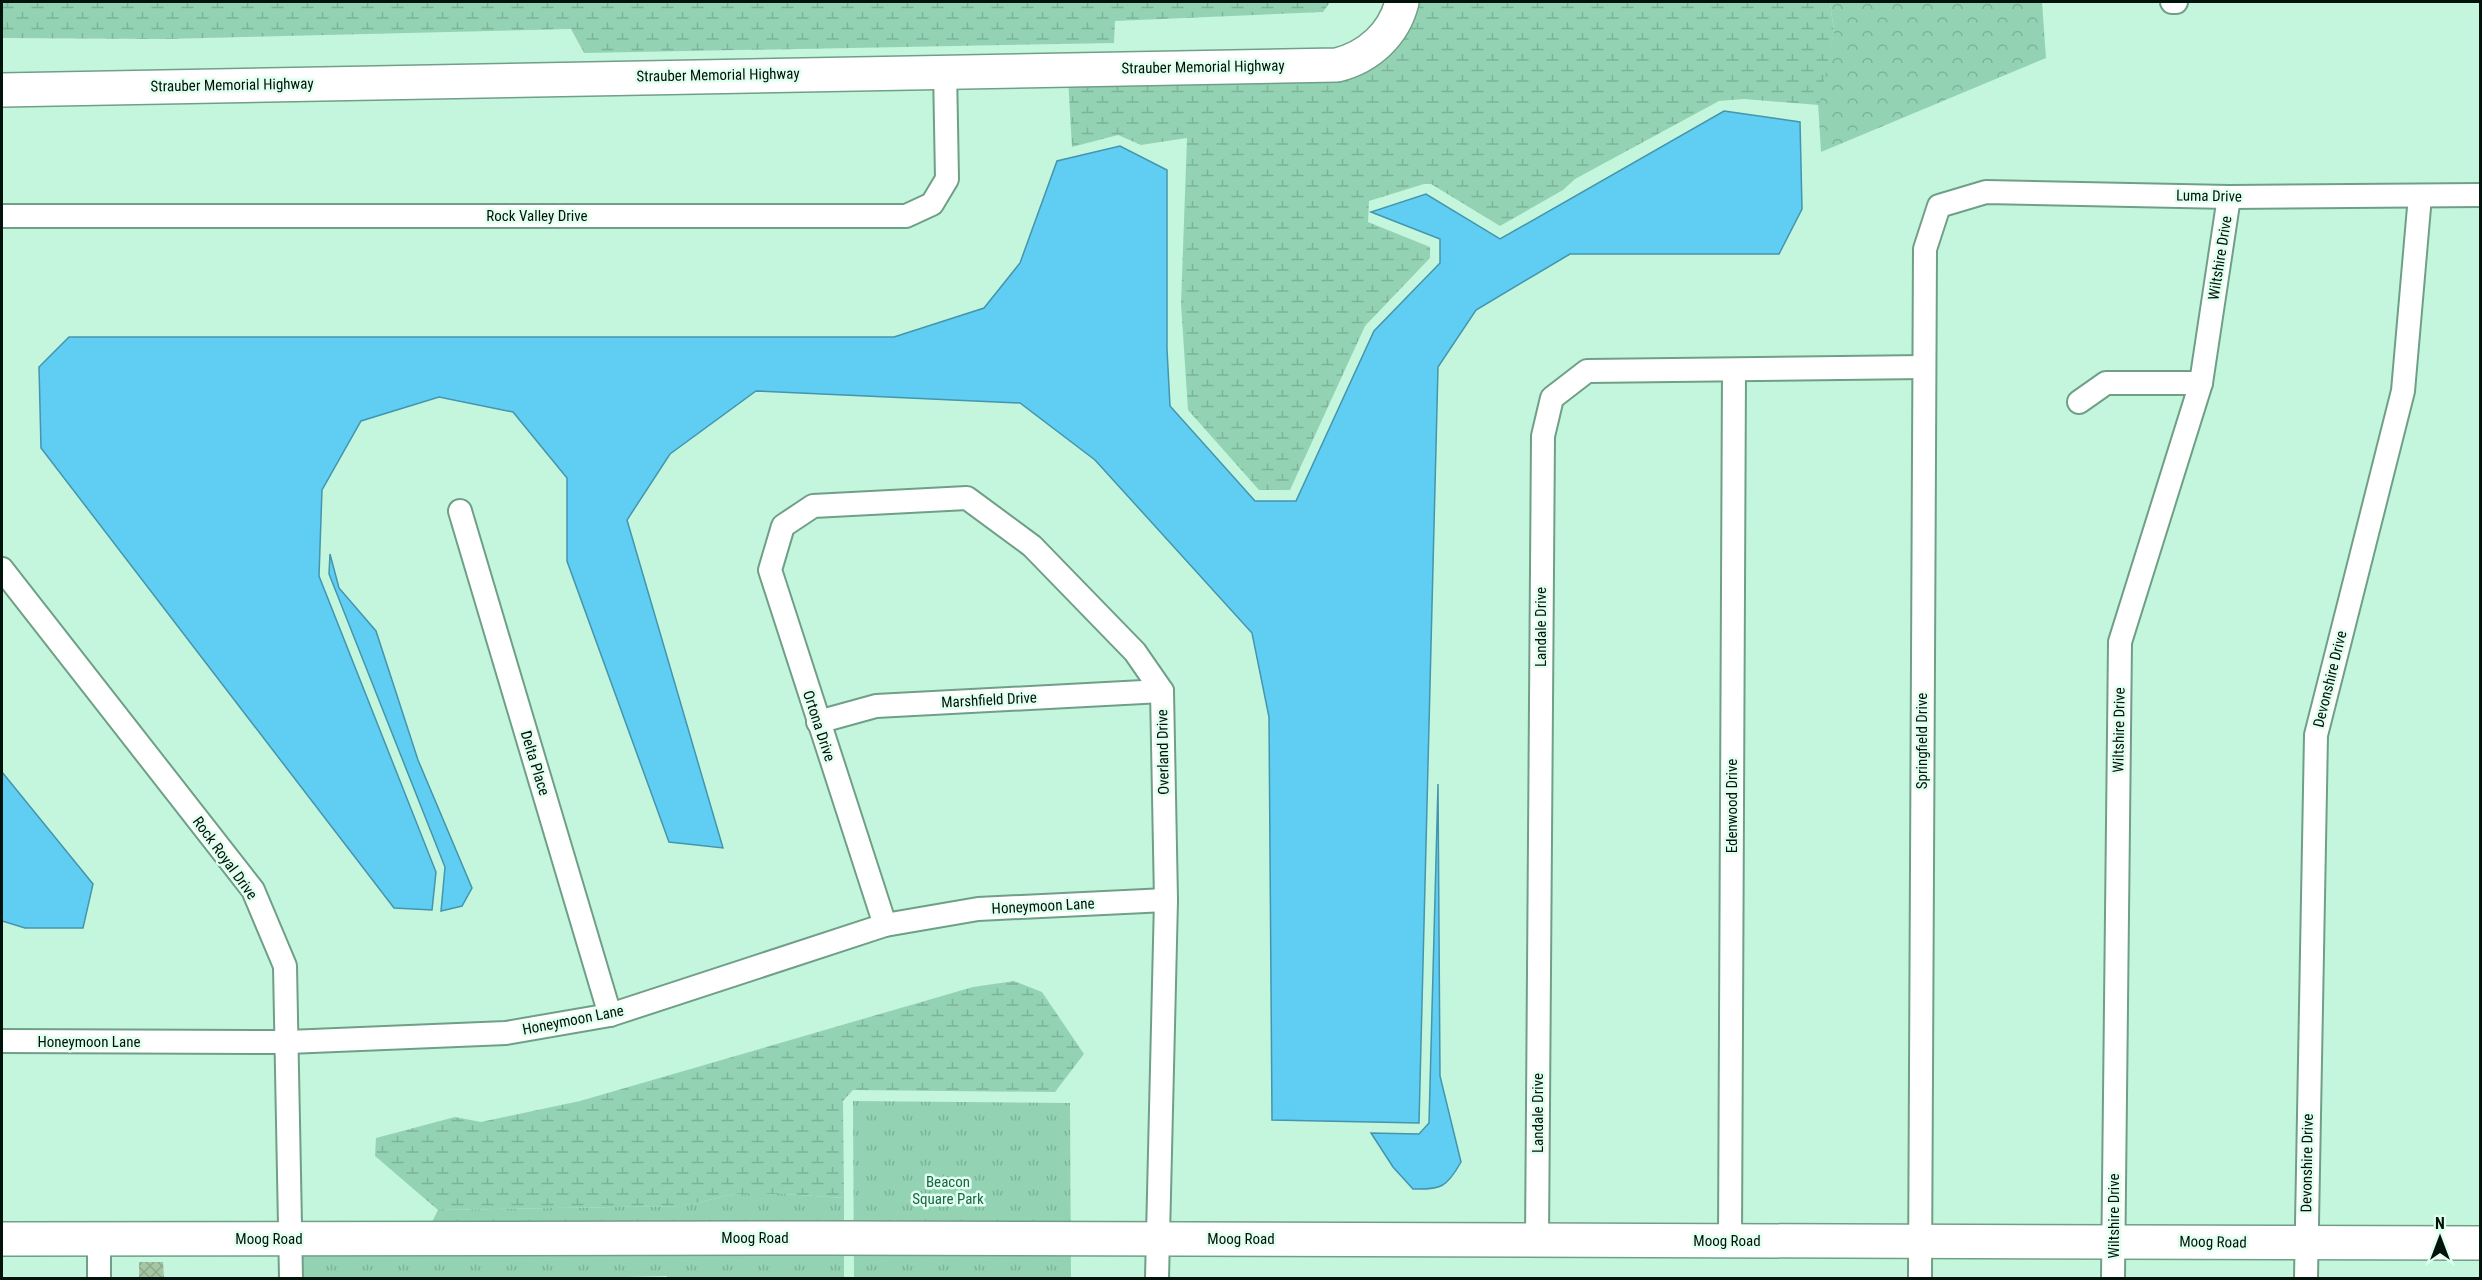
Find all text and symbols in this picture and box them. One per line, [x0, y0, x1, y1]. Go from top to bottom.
street label: Strauber Memorial Highway [1121, 57, 1285, 77]
street label: Strauber Memorial Highway [636, 65, 800, 85]
street label: Strauber Memorial Highway [150, 75, 314, 95]
street label: Luma Drive [2176, 186, 2242, 206]
street label: Rock Valley Drive [486, 207, 588, 225]
street label: Wiltshire Drive [2204, 215, 2236, 301]
street label: Landale Drive [1532, 587, 1550, 667]
street label: Devonshire Drive [2309, 629, 2351, 729]
street label: Wiltshire Drive [2109, 687, 2129, 773]
street label: Ortona Drive [799, 688, 839, 764]
street label: Marshfield Drive [941, 689, 1037, 711]
street label: Springfield Drive [1913, 693, 1931, 789]
street label: Overland Drive [1153, 709, 1173, 795]
street label: Delta Place [517, 728, 553, 798]
street label: Edenwood Drive [1723, 759, 1741, 853]
street label: Rock Royal Drive [189, 813, 261, 903]
street label: Honeymoon Lane [991, 894, 1095, 918]
street label: Honeymoon Lane [521, 1001, 625, 1039]
street label: Honeymoon Lane [38, 1033, 140, 1051]
street label: Landale Drive [1529, 1073, 1547, 1153]
street label: Devonshire Drive [2297, 1113, 2317, 1213]
park label: Beacon Square Park [912, 1173, 984, 1208]
street label: Wiltshire Drive [2105, 1173, 2123, 1259]
north arrow [2410, 1208, 2470, 1268]
text: N [2435, 1214, 2445, 1233]
street label: Moog Road [721, 1229, 789, 1247]
street label: Moog Road [235, 1230, 303, 1248]
street label: Moog Road [1207, 1230, 1275, 1248]
street label: Moog Road [1693, 1232, 1761, 1250]
street label: Moog Road [2179, 1232, 2247, 1252]

